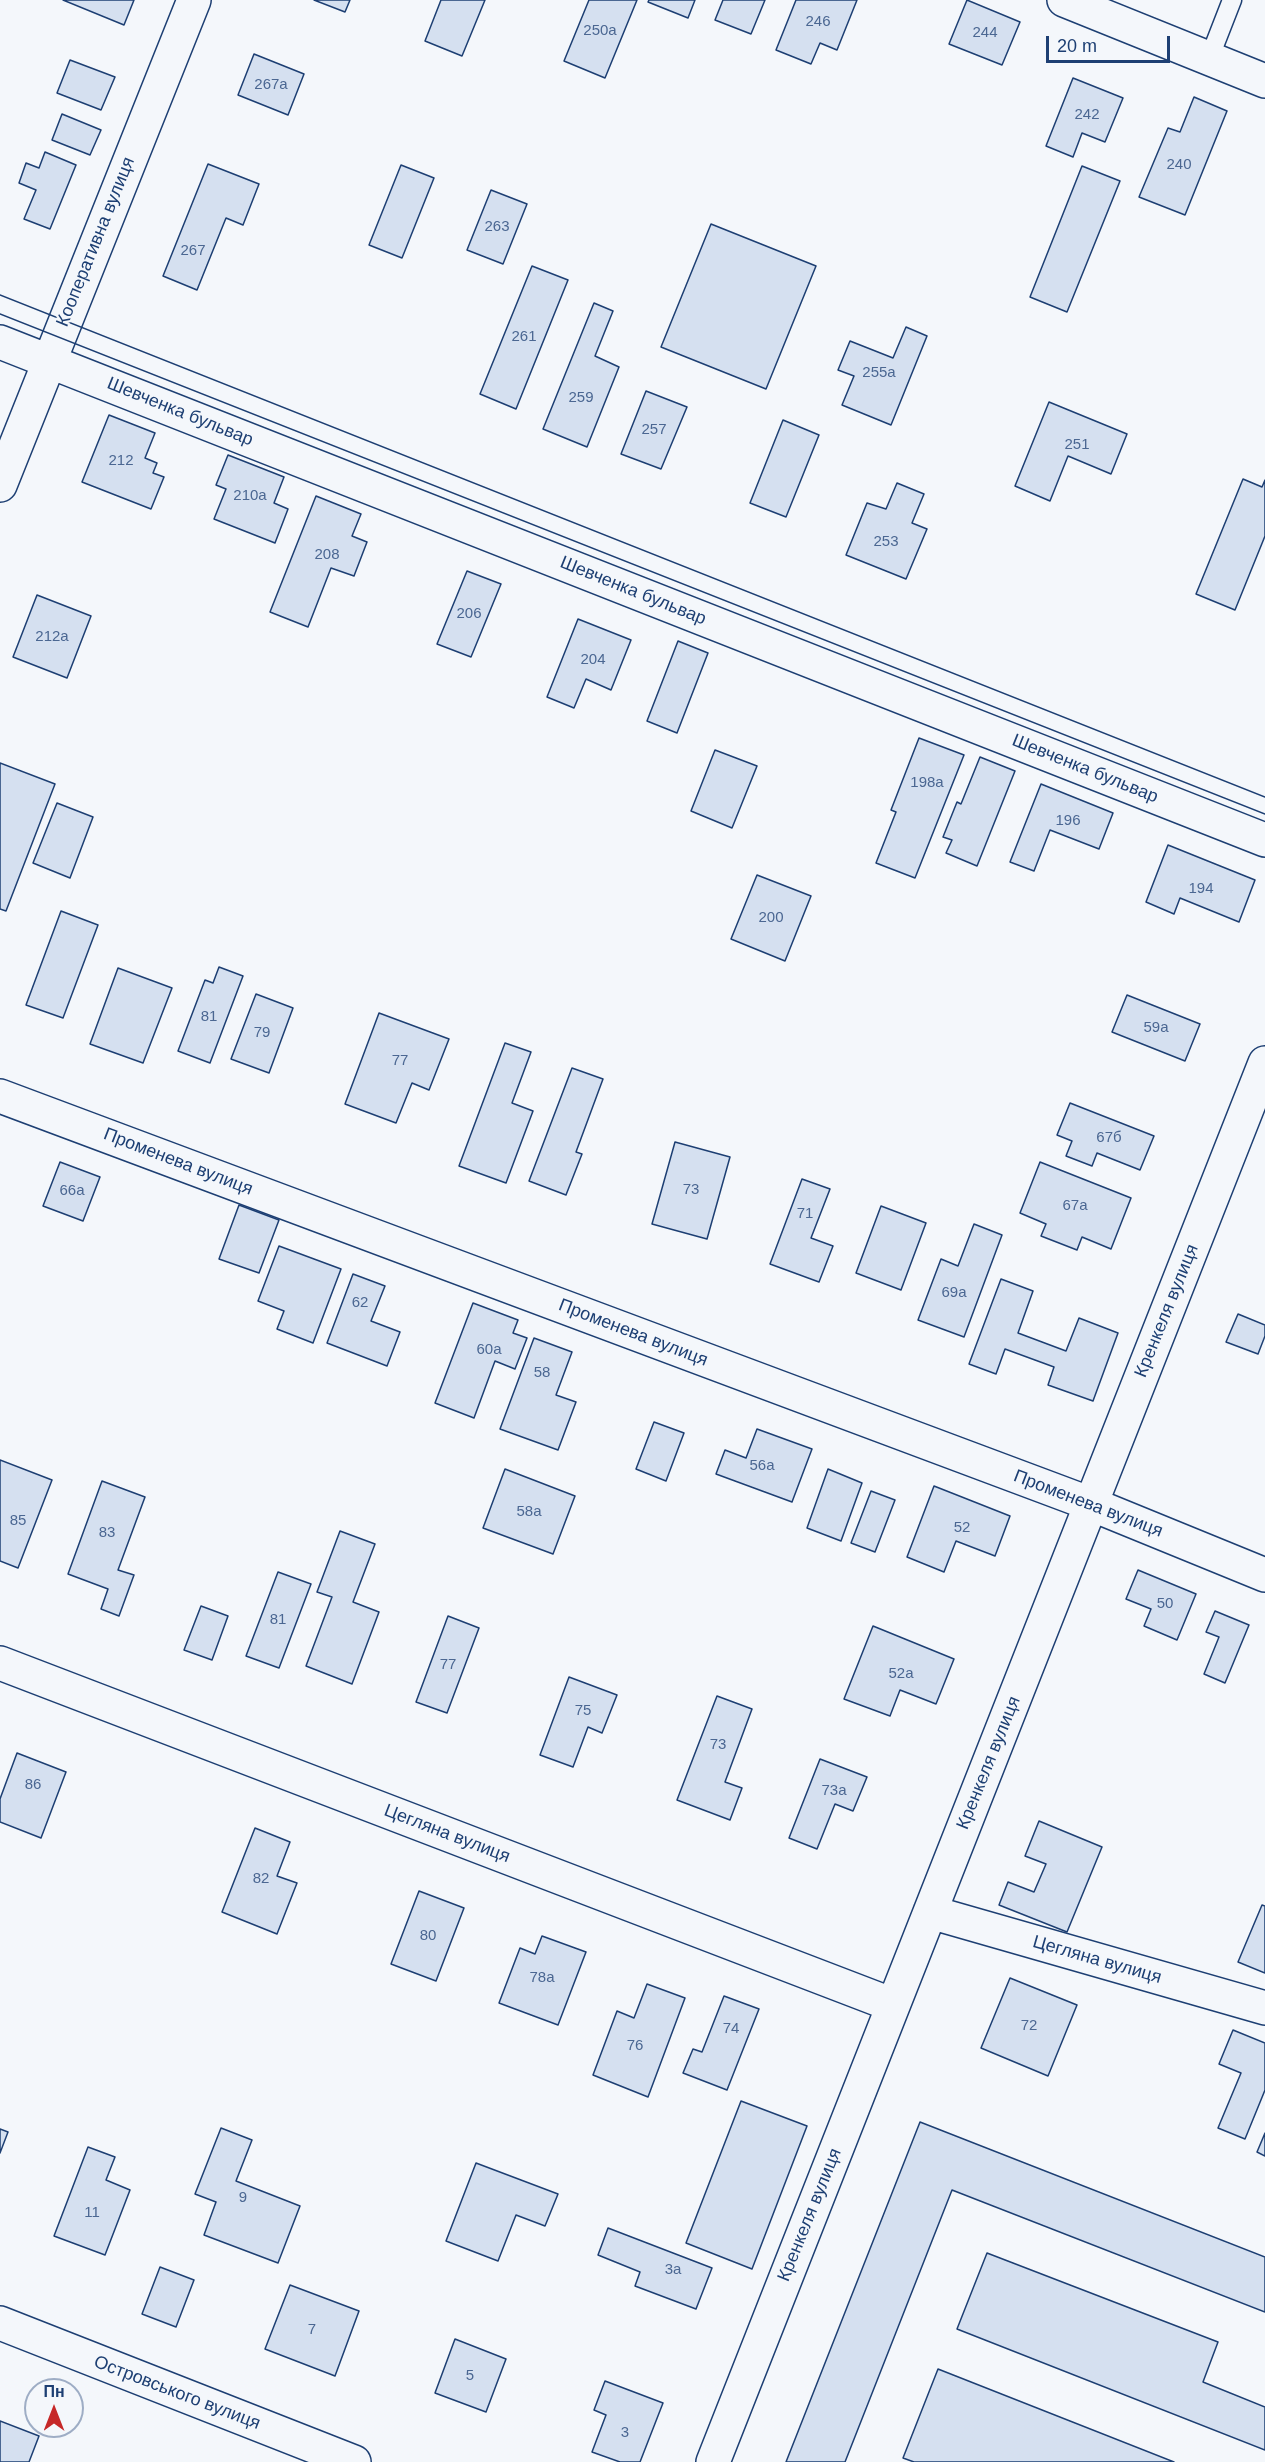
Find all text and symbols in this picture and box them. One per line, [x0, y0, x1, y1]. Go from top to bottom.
house number: 246 [805, 13, 831, 31]
house number: 250а [583, 22, 617, 40]
house number: 244 [972, 24, 998, 42]
scale bar [1049, 24, 1174, 62]
text: 20 m [1057, 36, 1097, 56]
house number: 267а [254, 76, 288, 94]
house number: 242 [1074, 106, 1100, 124]
street label: Кооперативна вулиця [52, 154, 140, 330]
house number: 240 [1166, 156, 1192, 174]
house number: 263 [484, 218, 510, 236]
house number: 267 [180, 242, 206, 260]
house number: 261 [511, 328, 537, 346]
house number: 255а [862, 364, 896, 382]
street label: Шевченка бульвар [104, 373, 256, 451]
house number: 259 [568, 389, 594, 407]
house number: 257 [641, 421, 667, 439]
house number: 251 [1064, 436, 1090, 454]
house number: 212 [108, 452, 134, 470]
house number: 210а [233, 487, 267, 505]
house number: 253 [873, 533, 899, 551]
house number: 208 [314, 546, 340, 564]
street label: Шевченка бульвар [557, 552, 709, 630]
house number: 206 [456, 605, 482, 623]
house number: 212а [35, 628, 69, 646]
house number: 204 [580, 651, 606, 669]
street label: Шевченка бульвар [1009, 730, 1161, 808]
house number: 198а [910, 774, 944, 792]
house number: 196 [1055, 812, 1081, 830]
house number: 194 [1188, 880, 1214, 898]
house number: 200 [758, 909, 784, 927]
house number: 81 [201, 1008, 217, 1026]
house number: 59а [1143, 1019, 1169, 1037]
house number: 79 [254, 1024, 270, 1042]
house number: 77 [392, 1052, 408, 1070]
street label: Променева вулиця [100, 1124, 256, 1200]
house number: 67б [1096, 1129, 1122, 1147]
house number: 73 [683, 1181, 699, 1199]
house number: 66а [59, 1182, 85, 1200]
house number: 67а [1062, 1197, 1088, 1215]
house number: 71 [797, 1205, 813, 1223]
street label: Кренкеля вулиця [1130, 1241, 1204, 1381]
house number: 69а [941, 1284, 967, 1302]
house number: 62 [352, 1294, 368, 1312]
street label: Променева вулиця [555, 1295, 711, 1371]
house number: 60а [476, 1341, 502, 1359]
house number: 58 [534, 1364, 550, 1382]
house number: 56а [749, 1457, 775, 1475]
street label: Променева вулиця [1010, 1466, 1166, 1542]
house number: 58а [516, 1503, 542, 1521]
house number: 85 [10, 1512, 26, 1530]
house number: 52 [954, 1519, 970, 1537]
house number: 83 [99, 1524, 115, 1542]
house number: 50 [1157, 1595, 1173, 1613]
house number: 81 [270, 1611, 286, 1629]
house number: 77 [440, 1656, 456, 1674]
house number: 52а [888, 1665, 914, 1683]
street label: Кренкеля вулиця [952, 1693, 1026, 1833]
house number: 75 [575, 1702, 591, 1720]
house number: 73 [710, 1736, 726, 1754]
house number: 86 [25, 1776, 41, 1794]
house number: 73а [821, 1782, 847, 1800]
street label: Цегляна вулиця [381, 1800, 513, 1868]
house number: 82 [253, 1870, 269, 1888]
house number: 80 [420, 1927, 436, 1945]
street label: Цегляна вулиця [1030, 1931, 1164, 1989]
house number: 78а [529, 1969, 555, 1987]
house number: 72 [1021, 2017, 1037, 2035]
house number: 74 [723, 2020, 739, 2038]
house number: 76 [627, 2037, 643, 2055]
street label: Кренкеля вулиця [773, 2145, 847, 2285]
house number: 9 [239, 2189, 247, 2207]
house number: 11 [84, 2204, 100, 2222]
house number: 3а [665, 2261, 681, 2279]
house number: 7 [308, 2321, 316, 2339]
street label: Островського вулиця [91, 2351, 263, 2435]
house number: 5 [466, 2367, 474, 2385]
north arrow [24, 2378, 84, 2438]
text: Пн [43, 2383, 65, 2400]
house number: 3 [621, 2424, 629, 2442]

